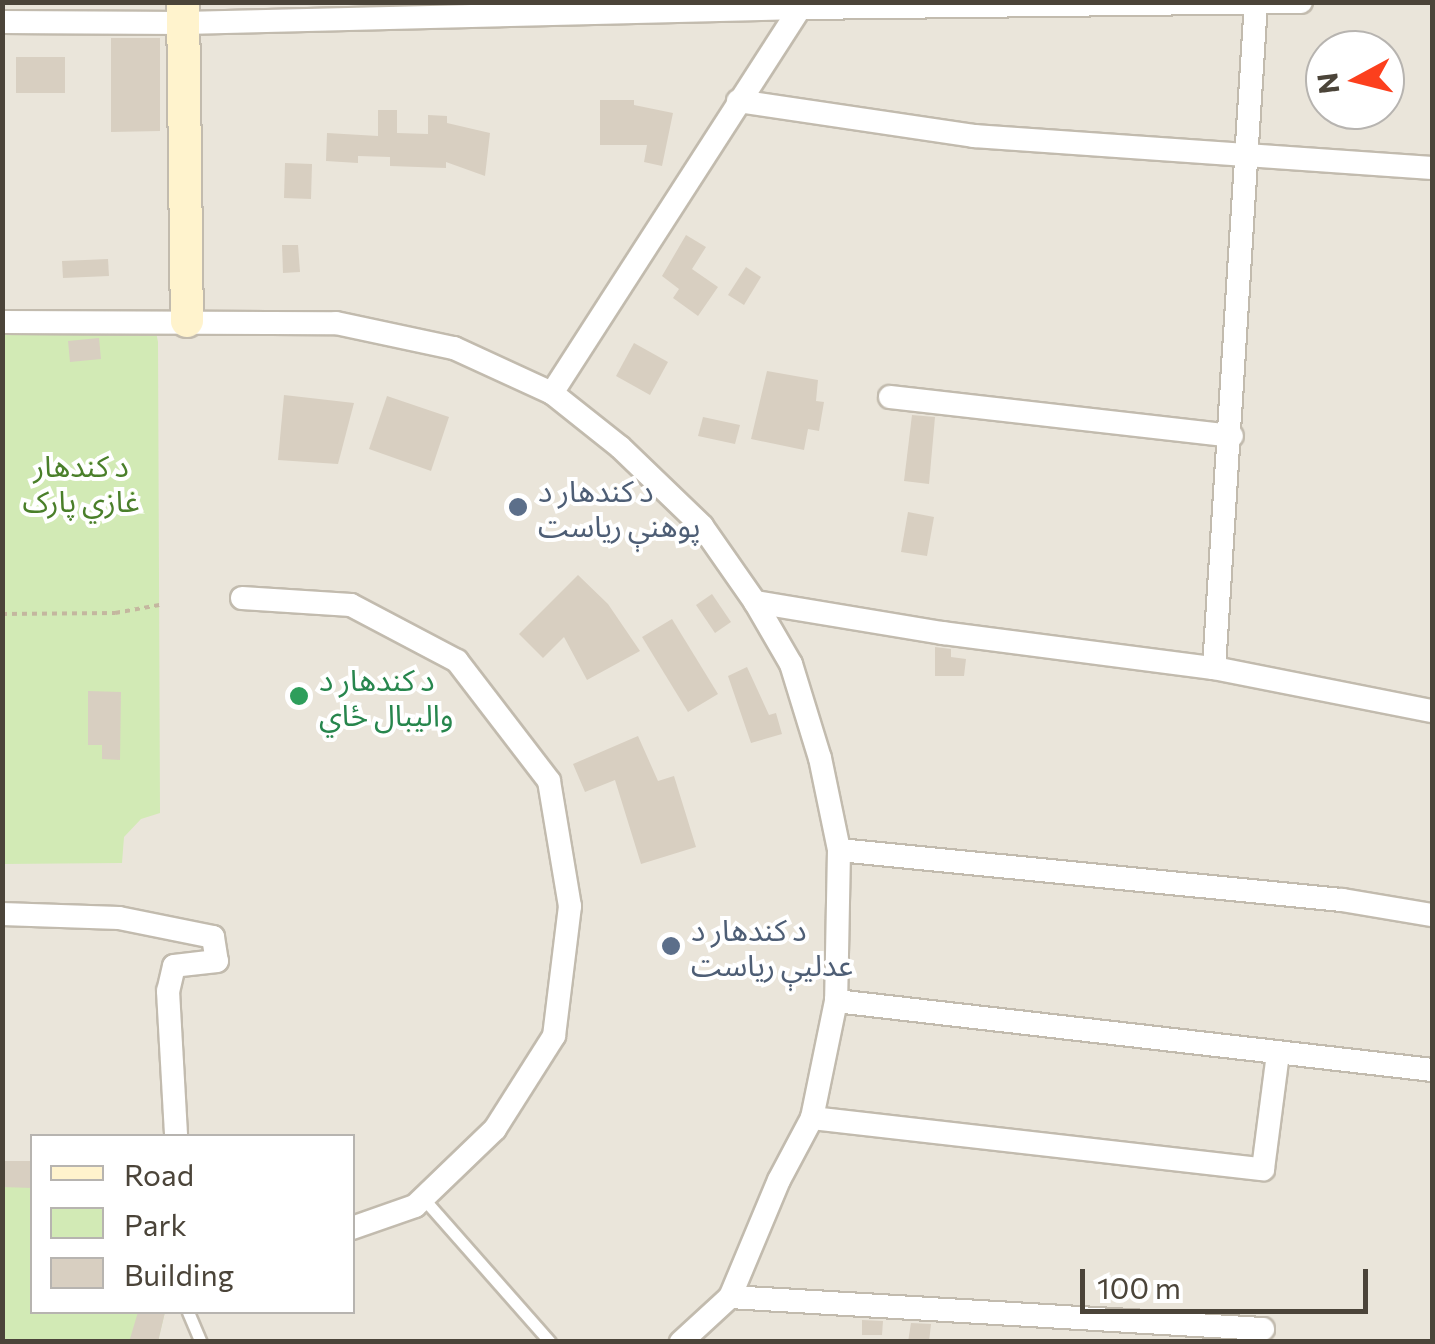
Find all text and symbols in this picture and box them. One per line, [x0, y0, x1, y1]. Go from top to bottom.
north arrow [1305, 30, 1405, 130]
text: N [1309, 71, 1345, 96]
park label: د کندهار غازي پارک [22, 447, 140, 518]
place label: د کندهار د پوهنې رياست [538, 472, 701, 542]
marker: د کندهار د پوهنې رياست [507, 496, 529, 518]
place label: د کندهار د واليبال ځاي [319, 661, 453, 732]
marker: د کندهار د واليبال ځاي [288, 685, 310, 707]
place label: د کندهار د عدلیې رياست [691, 911, 853, 982]
marker: د کندهار د عدلیې رياست [660, 935, 682, 957]
legend [30, 1134, 355, 1314]
text: Road [124, 1155, 194, 1192]
text: Park [124, 1205, 187, 1242]
scale bar [1085, 1249, 1372, 1311]
text: Building [124, 1255, 234, 1292]
text: 100 m [1097, 1268, 1181, 1305]

